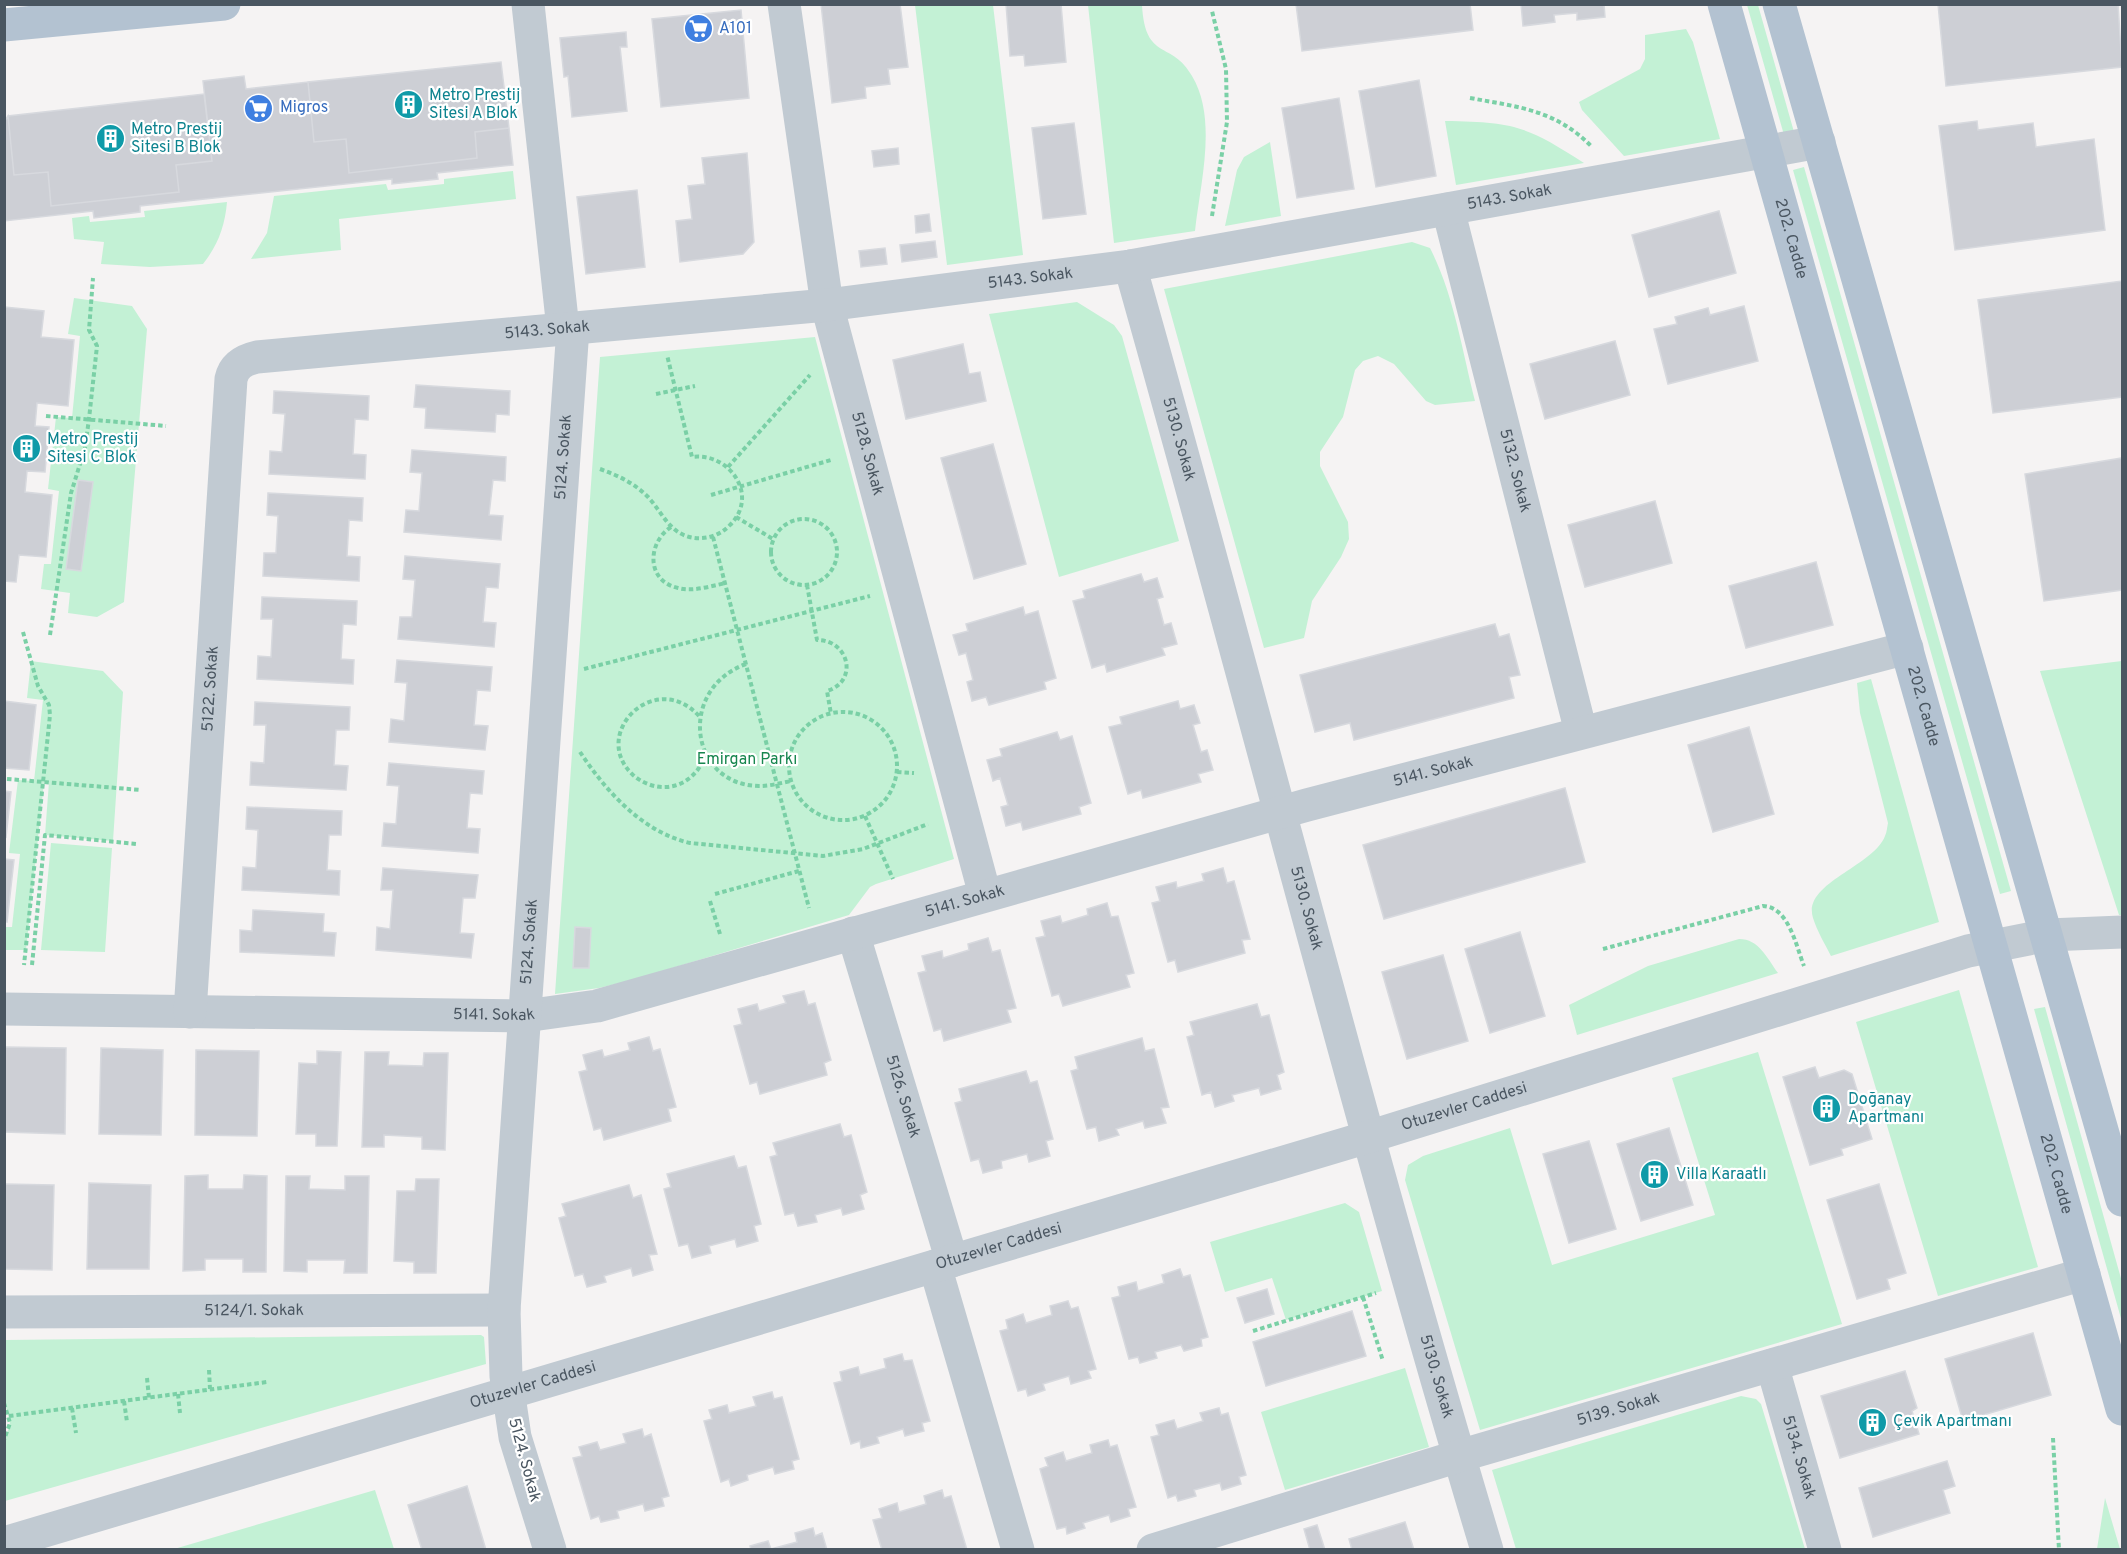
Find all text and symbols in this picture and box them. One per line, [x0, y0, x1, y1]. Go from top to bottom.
supermarket icon: A101 [682, 13, 714, 45]
place label: A101 [719, 19, 752, 39]
place label: Metro Prestij Sitesi A Blok [429, 86, 520, 124]
building icon: Metro Prestij Sitesi A Blok [392, 89, 424, 121]
supermarket icon: Migros [243, 92, 275, 124]
place label: Migros [280, 98, 328, 118]
place label: Metro Prestij Sitesi B Blok [131, 120, 222, 158]
building icon: Metro Prestij Sitesi B Blok [94, 123, 126, 155]
street label: 5143. Sokak [1465, 180, 1553, 215]
street label: 202. Cadde [1770, 196, 1811, 281]
street label: 5143. Sokak [987, 263, 1074, 294]
street label: 5143. Sokak [504, 317, 591, 344]
street label: 5130. Sokak [1157, 395, 1200, 484]
street label: 5128. Sokak [846, 410, 888, 498]
street label: 5124. Sokak [551, 413, 577, 501]
street label: 5132. Sokak [1494, 427, 1535, 515]
place label: Metro Prestij Sitesi C Blok [47, 430, 138, 468]
building icon: Metro Prestij Sitesi C Blok [10, 433, 42, 465]
street label: 5122. Sokak [198, 645, 224, 732]
street label: 202. Cadde [1902, 664, 1944, 749]
park label: Emirgan Parkı [697, 750, 797, 770]
street label: 5141. Sokak [1391, 752, 1475, 792]
street label: 5130. Sokak [1285, 864, 1327, 953]
street label: 5141. Sokak [923, 881, 1007, 923]
street label: 5124. Sokak [517, 898, 543, 986]
street label: 5141. Sokak [453, 1005, 536, 1026]
street label: 5126. Sokak [880, 1053, 924, 1141]
street label: Otuzevler Caddesi [1399, 1078, 1530, 1136]
place label: Doğanay Apartmanı [1848, 1090, 1924, 1128]
building icon: Doğanay Apartmanı [1811, 1093, 1843, 1125]
street label: 202. Cadde [2035, 1131, 2076, 1217]
building icon: Villa Karaatlı [1639, 1159, 1671, 1191]
place label: Villa Karaatlı [1676, 1165, 1767, 1185]
street label: Otuzevler Caddesi [933, 1219, 1064, 1275]
street label: 5124/1. Sokak [204, 1301, 304, 1321]
street label: 5130. Sokak [1414, 1332, 1458, 1421]
street label: Otuzevler Caddesi [468, 1357, 599, 1414]
street label: 5139. Sokak [1574, 1388, 1662, 1431]
building icon: Çevik Apartmanı [1856, 1406, 1888, 1438]
place label: Çevik Apartmanı [1893, 1412, 2012, 1432]
street label: 5134. Sokak [1777, 1413, 1820, 1501]
street label: 5124. Sokak [503, 1416, 545, 1504]

